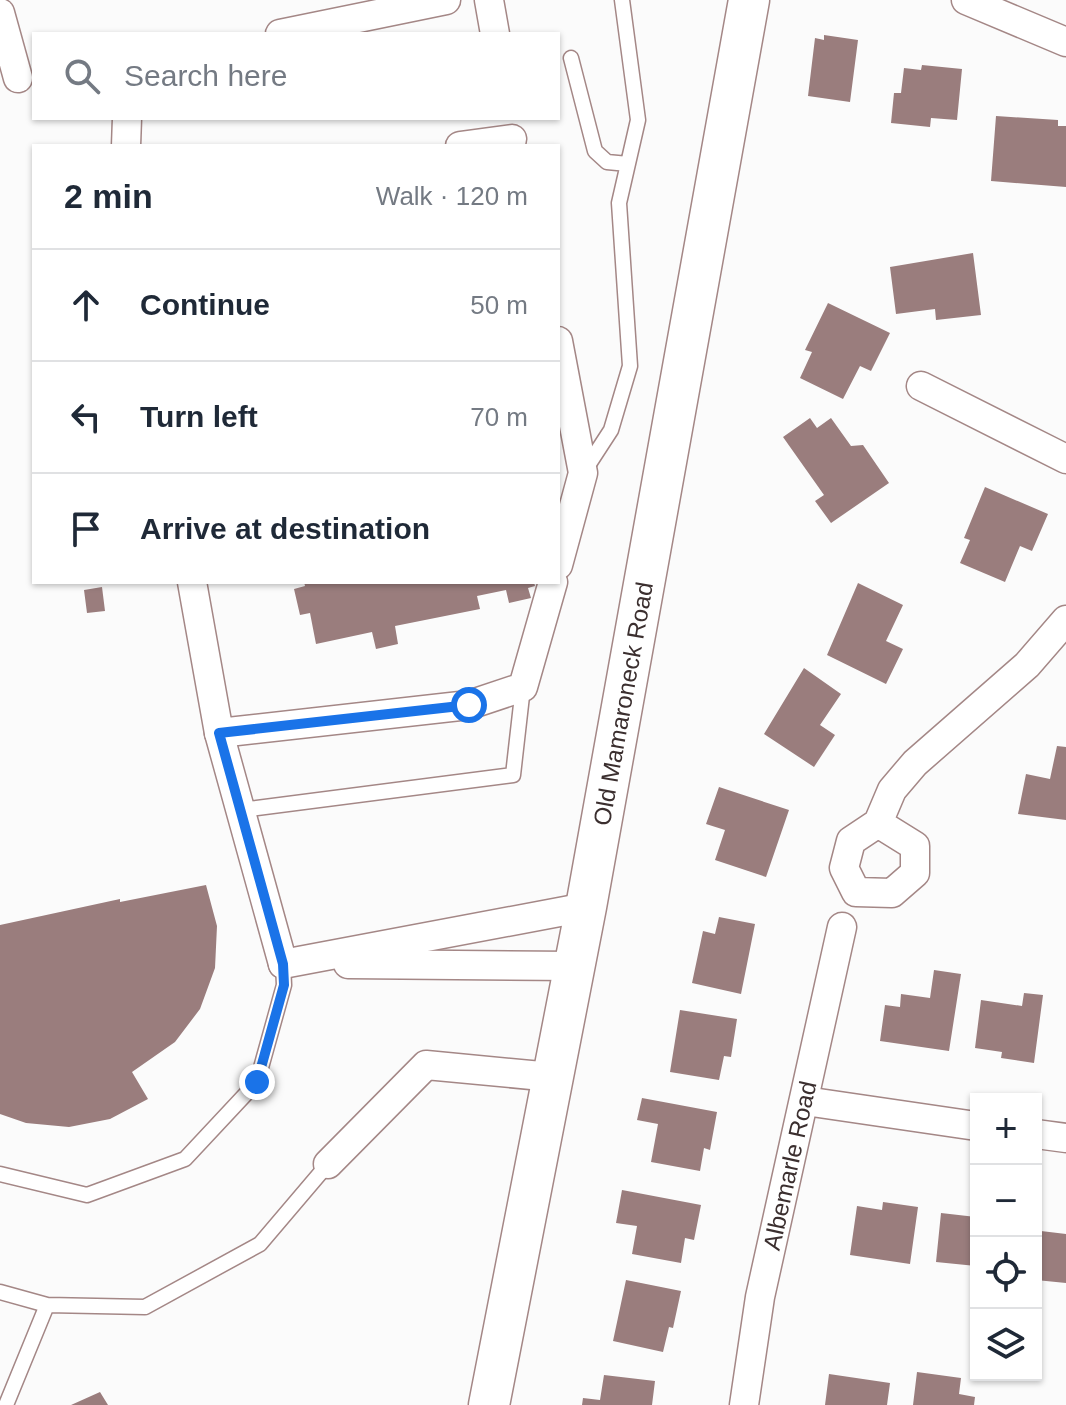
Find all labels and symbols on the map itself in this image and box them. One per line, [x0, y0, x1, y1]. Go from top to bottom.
street label: Old Mamaroneck Road [587, 580, 658, 828]
route start [451, 687, 487, 723]
route end [239, 1064, 275, 1100]
street label: Albemarle Road [757, 1078, 821, 1252]

